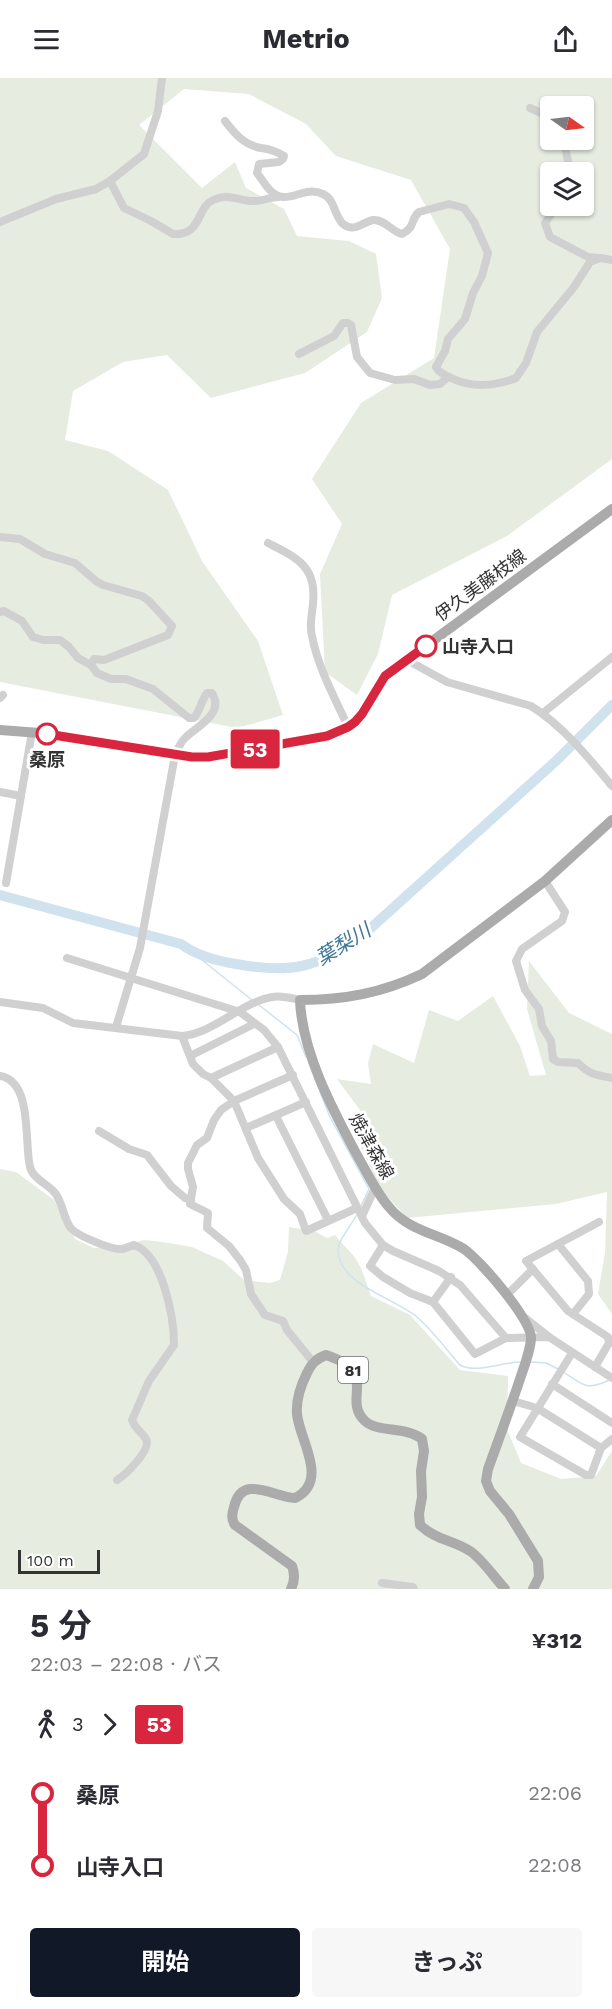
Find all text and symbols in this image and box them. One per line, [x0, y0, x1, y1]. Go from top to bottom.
icon: menu [30, 23, 63, 56]
text: Metrio [262, 23, 350, 55]
icon: share [549, 23, 582, 56]
north arrow [540, 96, 594, 150]
map controls [540, 96, 594, 216]
button: layers [540, 162, 594, 216]
street label: 伊久美藤枝線 [430, 545, 530, 625]
marker: 山寺入口 [415, 635, 437, 657]
place label: 山寺入口 [442, 636, 514, 657]
marker: 桑原 [36, 723, 58, 745]
line badge: 53 [228, 730, 282, 768]
text: 53 [243, 737, 267, 762]
place label: 桑原 [29, 749, 65, 770]
water label: 葉梨川 [311, 917, 376, 970]
street label: 焼津森線 [345, 1109, 399, 1183]
road number: 81 [338, 1357, 368, 1383]
scale bar [18, 1547, 100, 1574]
text: 100 m [27, 1551, 74, 1570]
text: 5 分 [30, 1606, 92, 1645]
text: ¥312 [532, 1628, 582, 1653]
text: 22:03 – 22:08 · バス [30, 1652, 222, 1676]
icon: walk [30, 1708, 63, 1741]
icon: forward [93, 1708, 126, 1741]
text: 3 [72, 1712, 84, 1736]
text: 53 [147, 1712, 171, 1737]
text: 22:06 [528, 1781, 582, 1805]
text: 桑原 [76, 1783, 120, 1808]
text: 22:08 [528, 1853, 582, 1877]
text: 山寺入口 [76, 1855, 164, 1880]
button: 開始 [30, 1928, 300, 1997]
button: きっぷ [312, 1928, 582, 1997]

